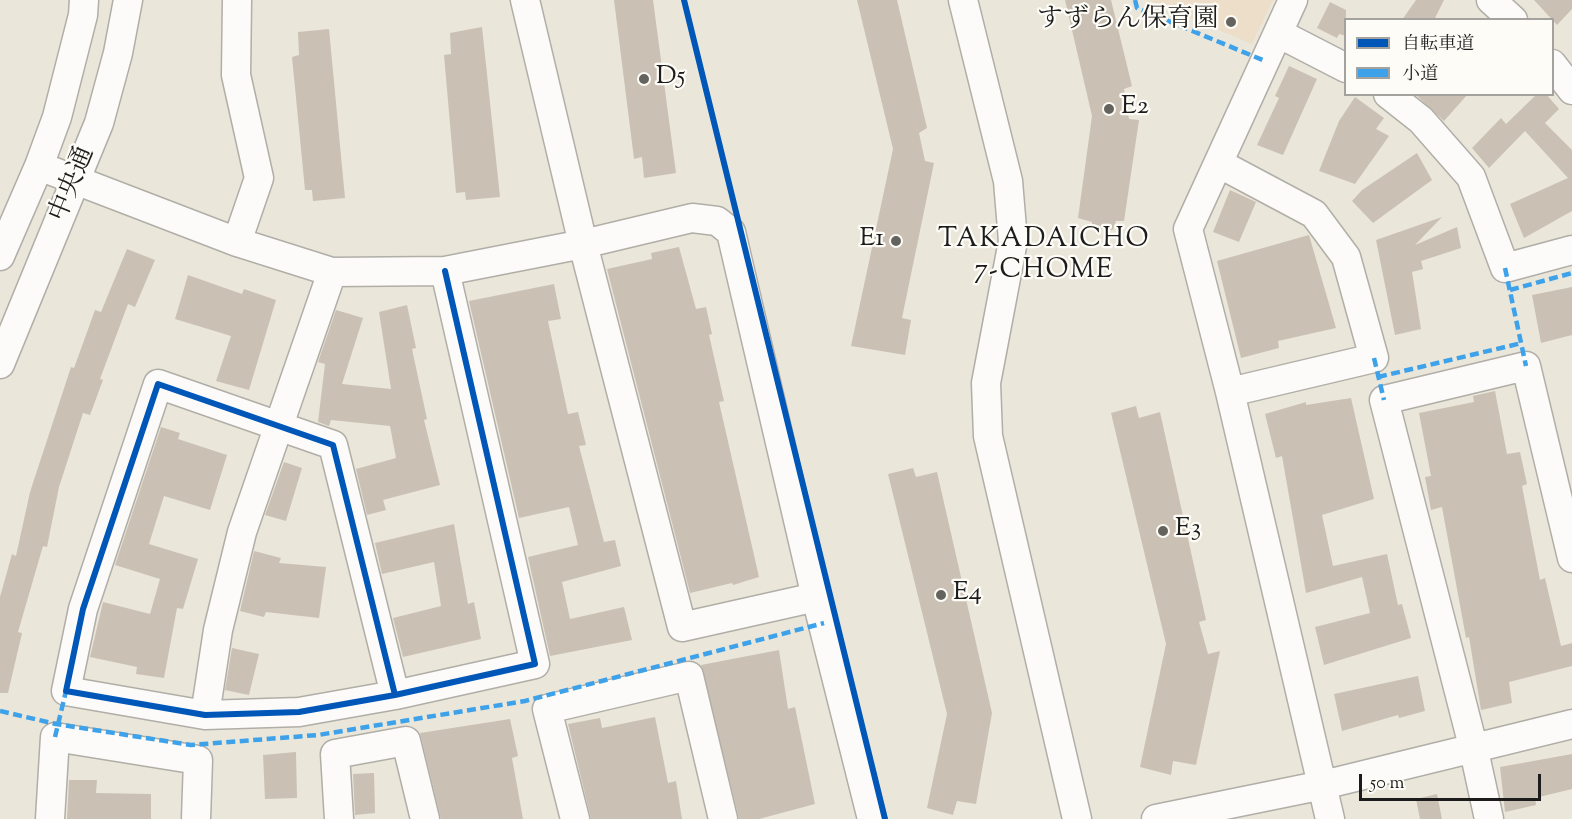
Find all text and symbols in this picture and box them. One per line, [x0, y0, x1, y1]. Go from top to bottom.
place label: すずらん保育園 [1037, 6, 1219, 38]
marker: すずらん保育園 [1224, 15, 1238, 29]
legend [1344, 18, 1554, 96]
text: 自転車道 [1402, 32, 1474, 58]
text: 小道 [1402, 62, 1438, 88]
place label: D5 [656, 63, 685, 95]
marker: D5 [637, 72, 651, 86]
place label: E2 [1121, 93, 1149, 125]
marker: E2 [1102, 102, 1116, 116]
street label: 中央通 [45, 143, 103, 227]
place label: E1 [859, 225, 884, 257]
district label: TAKADAICHO 7-CHOME [938, 225, 1150, 288]
marker: E1 [889, 234, 903, 248]
place label: E3 [1175, 515, 1201, 547]
marker: E3 [1156, 524, 1170, 538]
place label: E4 [953, 579, 982, 611]
marker: E4 [934, 588, 948, 602]
scale bar [1362, 762, 1544, 800]
text: 50 m [1370, 771, 1404, 797]

